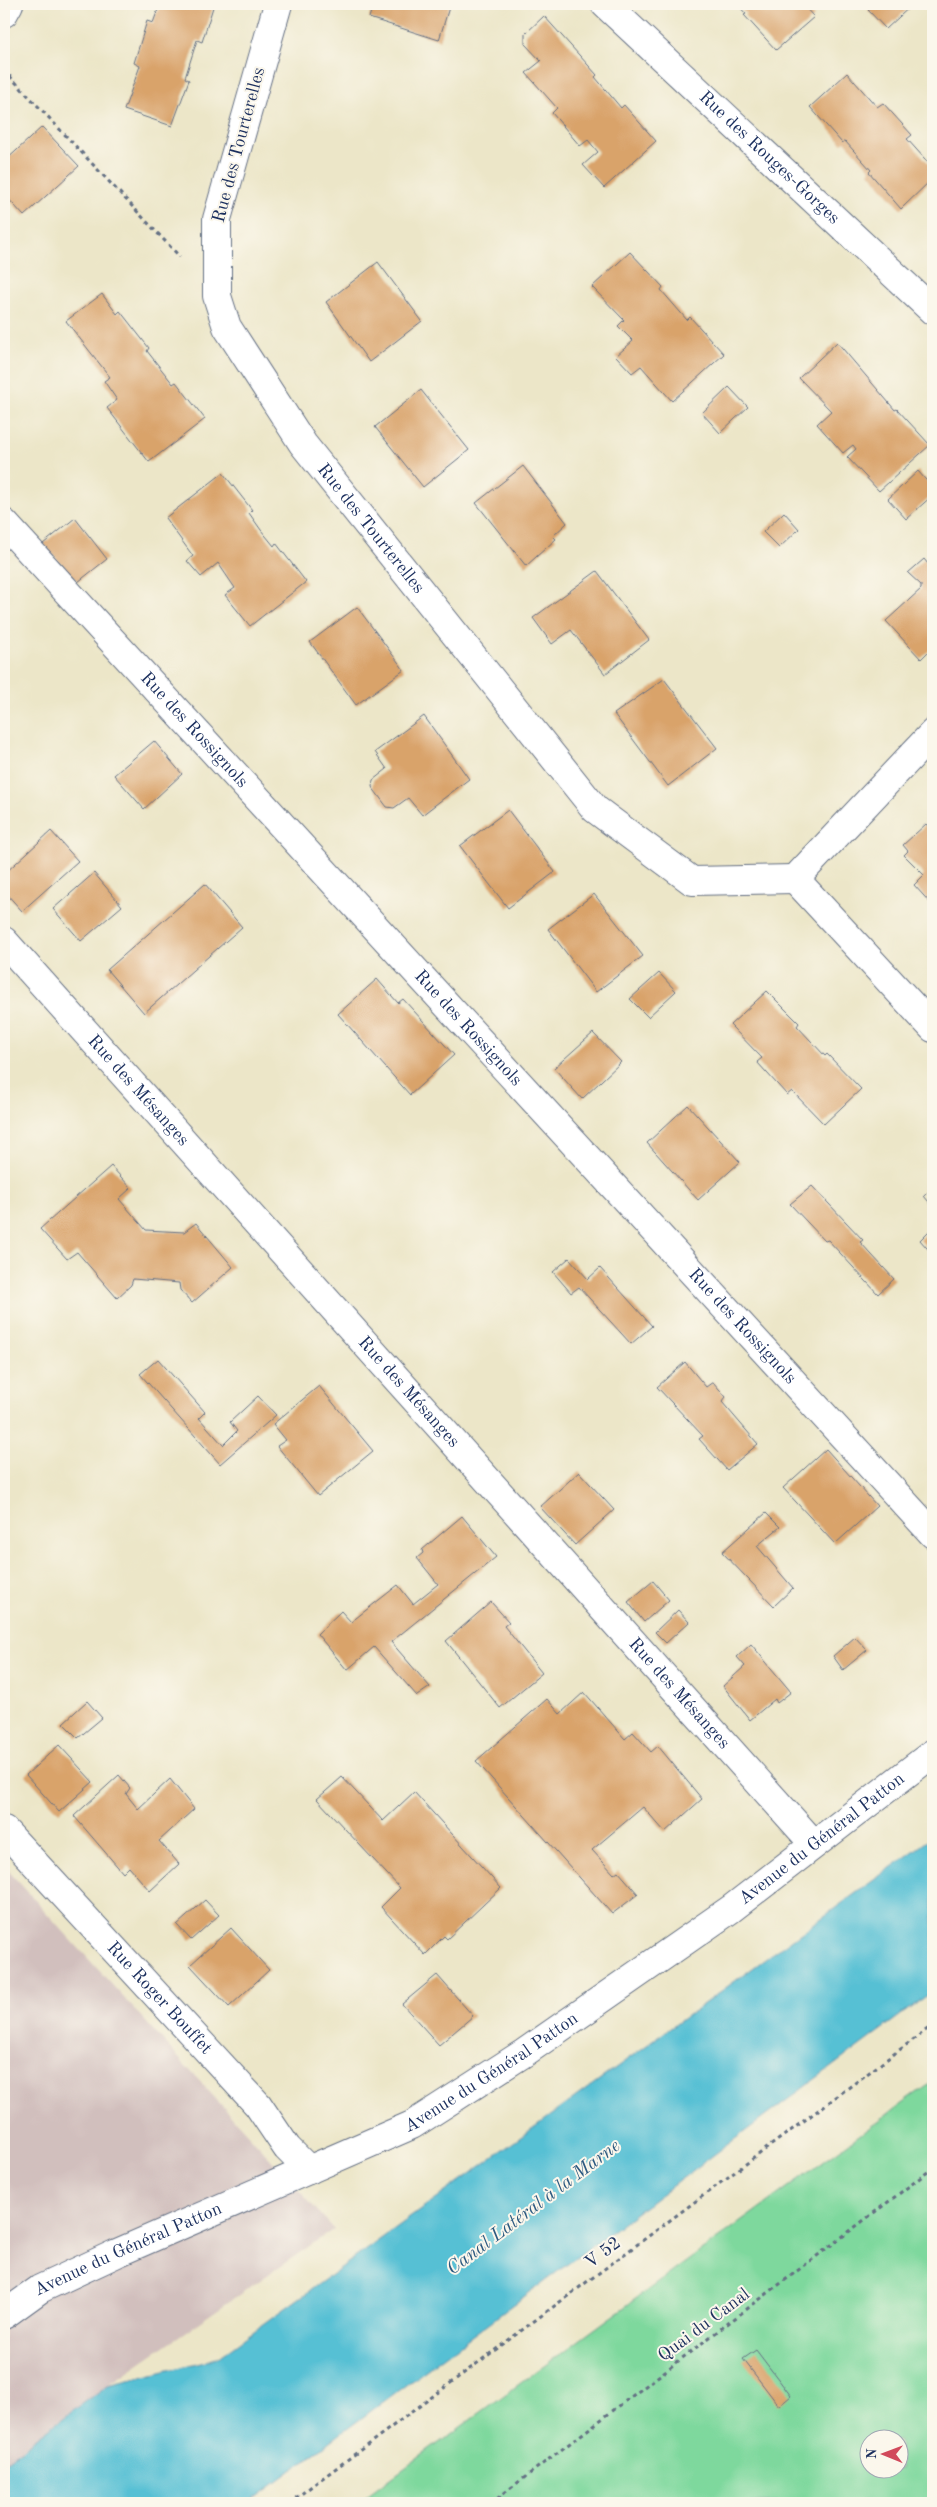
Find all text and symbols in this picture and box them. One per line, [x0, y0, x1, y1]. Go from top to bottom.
street label: Rue des Tourterelles [210, 65, 268, 225]
street label: Rue des Rouges-Gorges [695, 88, 843, 228]
street label: Rue des Tourterelles [314, 461, 428, 597]
street label: Rue des Rossignols [137, 669, 252, 791]
street label: Rue des Rossignols [411, 967, 526, 1090]
street label: Rue des Mésanges [84, 1032, 192, 1150]
street label: Rue des Rossignols [685, 1265, 800, 1388]
street label: Rue des Mésanges [355, 1333, 463, 1451]
street label: Rue des Mésanges [625, 1635, 733, 1753]
street label: Avenue du Général Patton [736, 1769, 908, 1908]
street label: Rue Roger Bouffet [103, 1939, 215, 2058]
street label: Avenue du Général Patton [402, 2009, 582, 2136]
water label: Canal Latéral à la Marne [444, 2137, 624, 2279]
street label: Avenue du Général Patton [32, 2200, 225, 2299]
street label: V 52 [582, 2234, 624, 2272]
street label: Quai du Canal [655, 2285, 753, 2365]
north arrow [860, 2430, 910, 2480]
text: N [865, 2448, 879, 2459]

